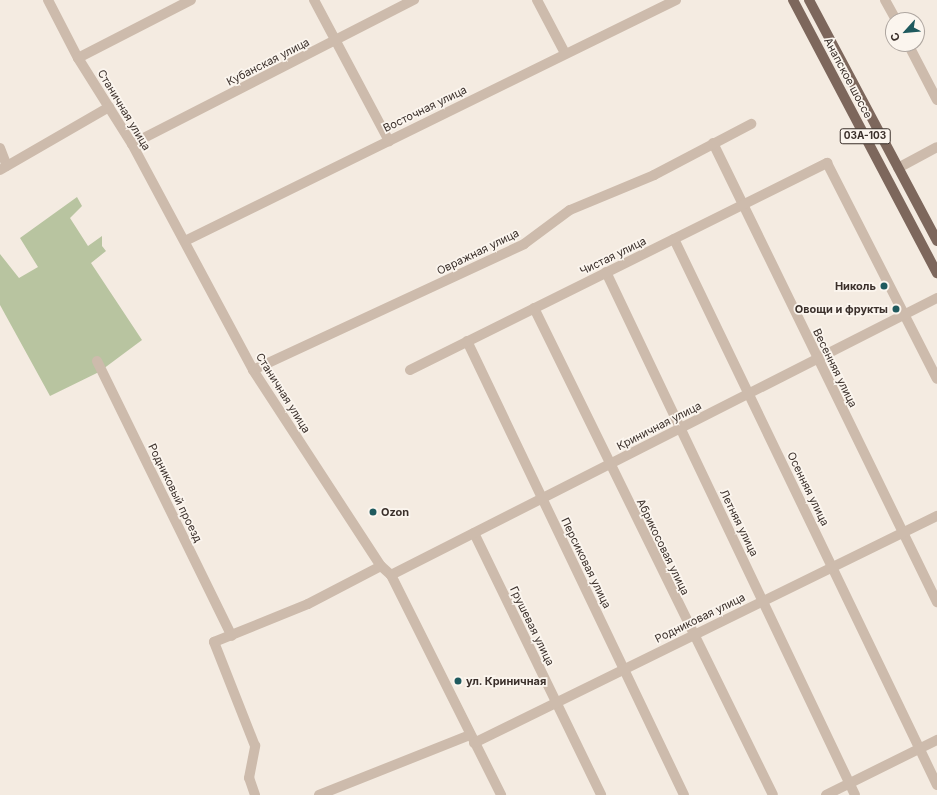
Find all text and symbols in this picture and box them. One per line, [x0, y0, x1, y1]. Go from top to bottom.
north arrow [885, 12, 925, 52]
text: С [887, 30, 903, 44]
street label: Кубанская улица [224, 35, 312, 89]
street label: Анапское шоссе [821, 35, 875, 121]
street label: Станичная улица [95, 67, 153, 153]
street label: Восточная улица [381, 83, 469, 135]
road number: 03А-103 [839, 128, 891, 144]
street label: Овражная улица [435, 226, 521, 278]
street label: Чистая улица [578, 234, 648, 278]
place label: Николь [835, 279, 876, 293]
marker: Николь [879, 281, 889, 291]
place label: Овощи и фрукты [795, 302, 888, 316]
marker: Овощи и фрукты [891, 304, 901, 314]
street label: Весенняя улица [810, 327, 860, 409]
street label: Станичная улица [253, 351, 313, 435]
street label: Криничная улица [615, 399, 703, 453]
street label: Родниковый проезд [145, 441, 205, 545]
street label: Осенняя улица [784, 450, 832, 528]
street label: Летняя улица [717, 487, 761, 559]
street label: Абрикосовая улица [634, 497, 692, 597]
place label: Ozon [381, 505, 409, 519]
marker: Ozon [368, 507, 378, 517]
street label: Персиковая улица [558, 515, 614, 611]
street label: Грушевая улица [507, 584, 557, 668]
street label: Родниковая улица [653, 590, 747, 646]
place label: ул. Криничная [466, 674, 547, 688]
marker: ул. Криничная [453, 676, 463, 686]

